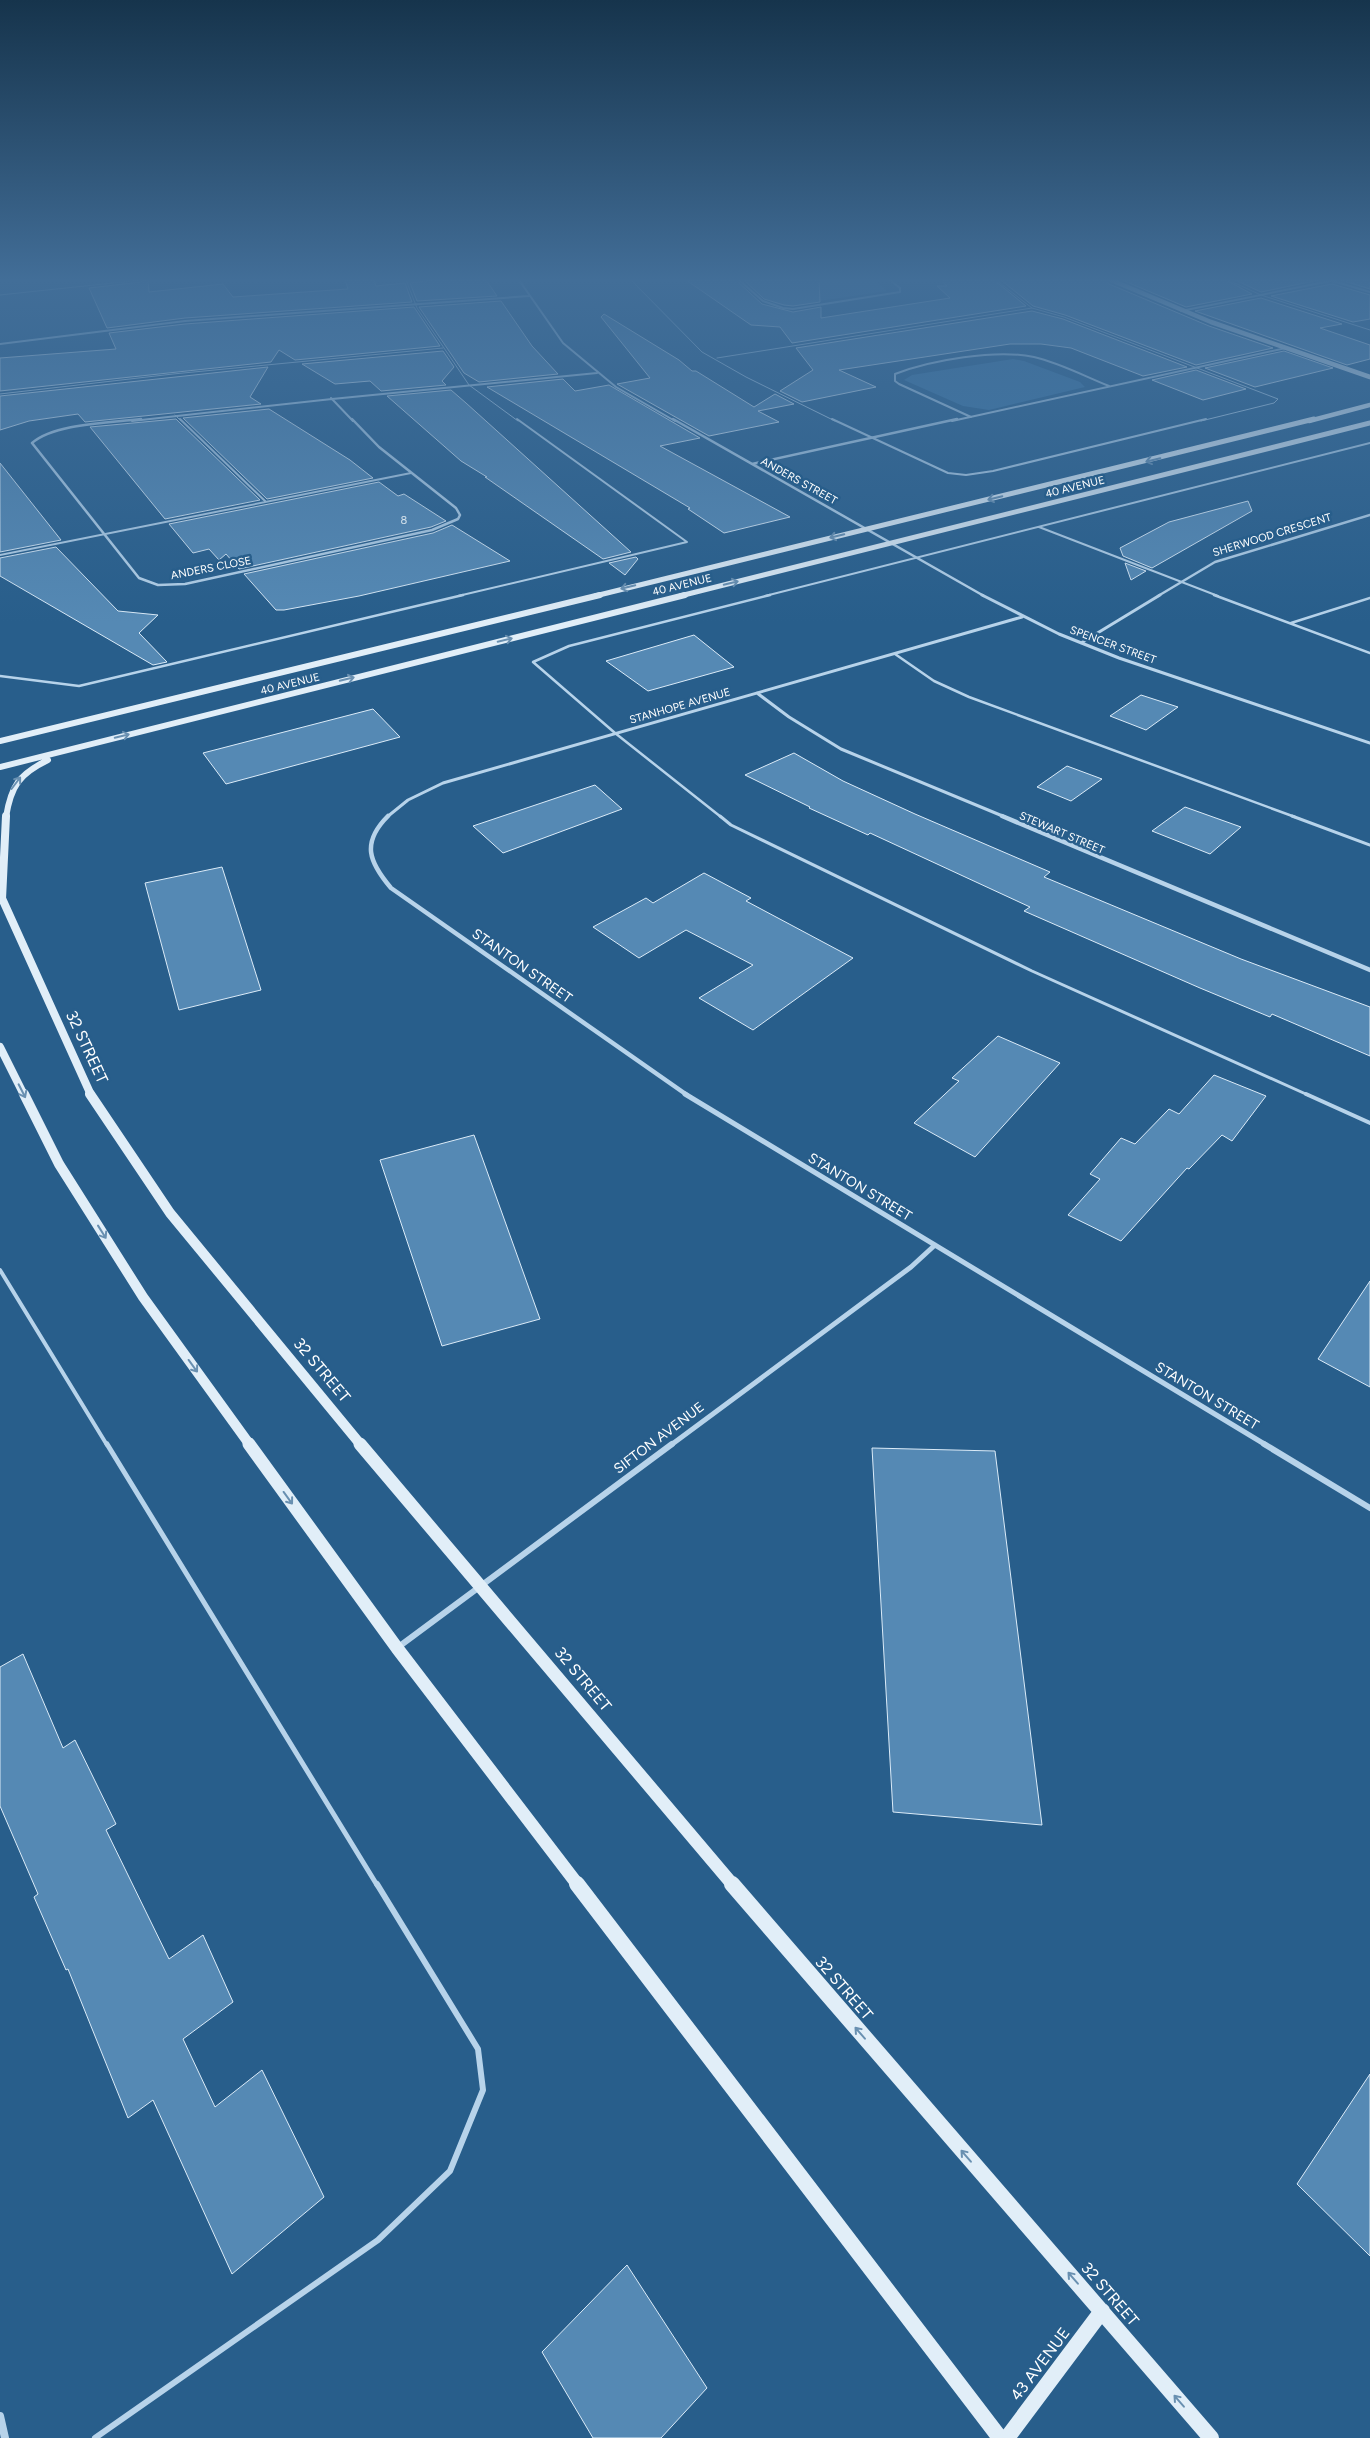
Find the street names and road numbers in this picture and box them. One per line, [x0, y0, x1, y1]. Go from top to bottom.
street label: ANDERS STREET [759, 455, 839, 507]
street label: 40 AVENUE [1044, 473, 1106, 501]
street label: SHERWOOD CRESCENT [1211, 511, 1333, 559]
street label: ANDERS CLOSE [170, 554, 252, 582]
street label: 40 AVENUE [651, 571, 713, 599]
street label: SPENCER STREET [1068, 623, 1158, 667]
street label: 40 AVENUE [259, 670, 321, 698]
street label: STANHOPE AVENUE [628, 685, 732, 727]
street label: STEWART STREET [1017, 809, 1107, 857]
street label: STANTON STREET [469, 925, 575, 1007]
street label: 32 STREET [62, 1008, 112, 1087]
street label: STANTON STREET [805, 1149, 915, 1225]
street label: 32 STREET [290, 1334, 354, 1406]
street label: STANTON STREET [1152, 1358, 1262, 1434]
street label: SIFTON AVENUE [610, 1398, 708, 1478]
street label: 32 STREET [551, 1643, 615, 1715]
street label: 32 STREET [811, 1952, 877, 2024]
street label: 32 STREET [1077, 2258, 1143, 2330]
street label: 43 AVENUE [1006, 2324, 1074, 2404]

